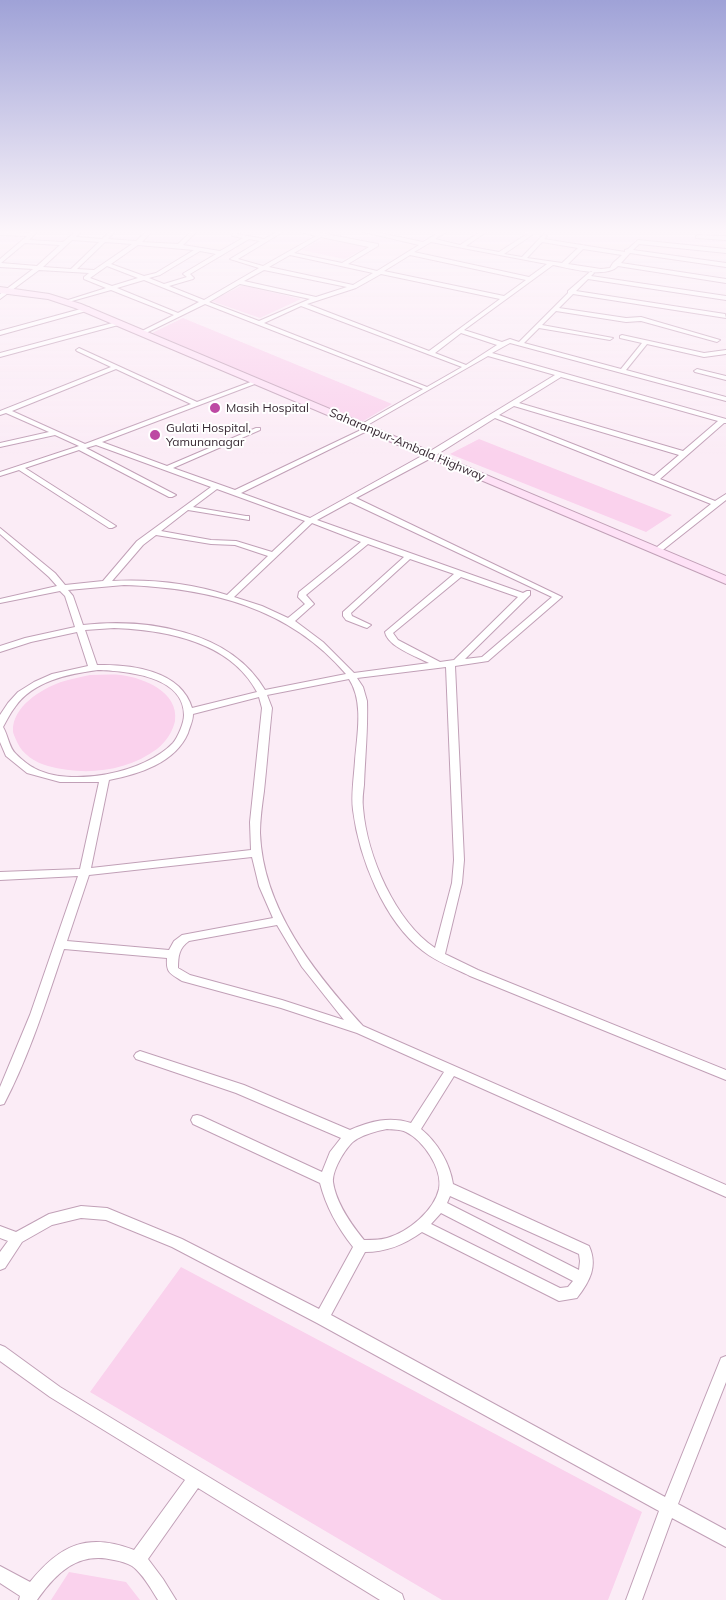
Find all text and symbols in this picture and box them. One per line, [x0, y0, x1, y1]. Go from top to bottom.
marker: Masih Hospital [208, 401, 222, 415]
place label: Masih Hospital [226, 401, 309, 415]
street label: Saharanpur-Ambala Highway [327, 406, 487, 484]
place label: Gulati Hospital, Yamunanagar [166, 421, 251, 449]
marker: Gulati Hospital, Yamunanagar [148, 428, 162, 442]

